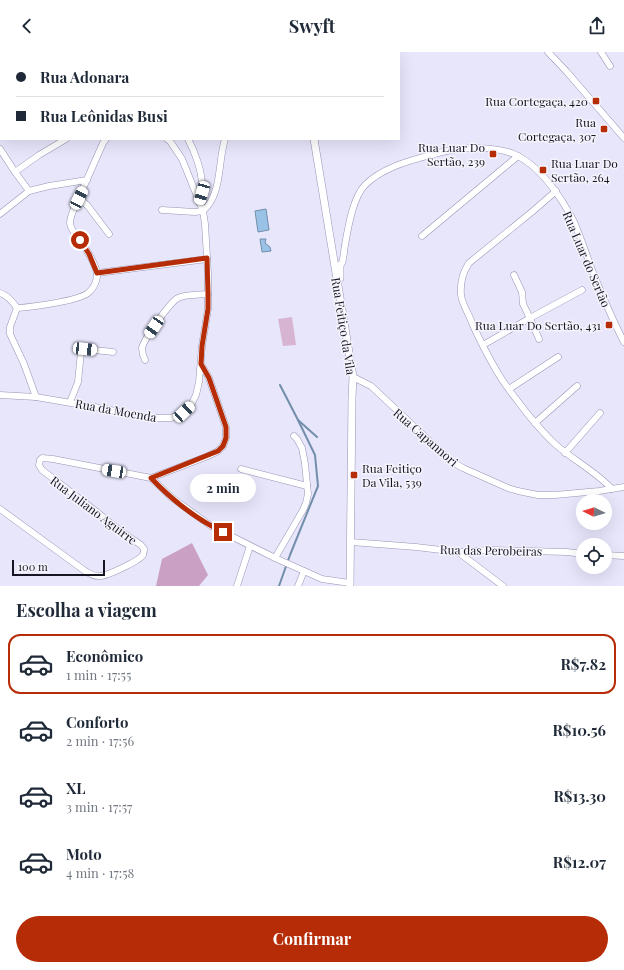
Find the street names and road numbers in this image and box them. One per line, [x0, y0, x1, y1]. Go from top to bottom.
street label: Rua Luar do Sertão [560, 209, 615, 310]
street label: Rua Feitiço da Vila [328, 276, 360, 376]
street label: Rua da Moenda [74, 395, 158, 425]
street label: Rua Capannori [390, 405, 462, 470]
street label: Rua Juliano Aguirre [47, 472, 141, 548]
street label: Rua das Perobeiras [440, 541, 542, 559]

